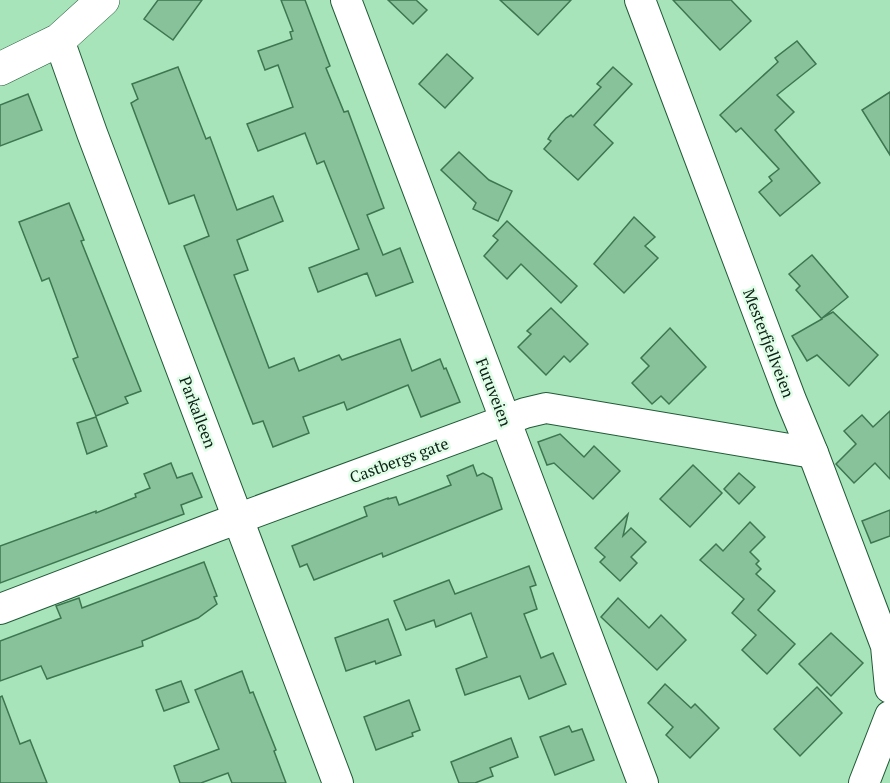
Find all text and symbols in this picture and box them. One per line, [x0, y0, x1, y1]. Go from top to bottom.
street label: Mesterfjellveien [738, 285, 800, 401]
street label: Furuveien [471, 355, 517, 430]
street label: Parkalleen [174, 373, 222, 452]
street label: Castbergs gate [346, 432, 452, 488]

